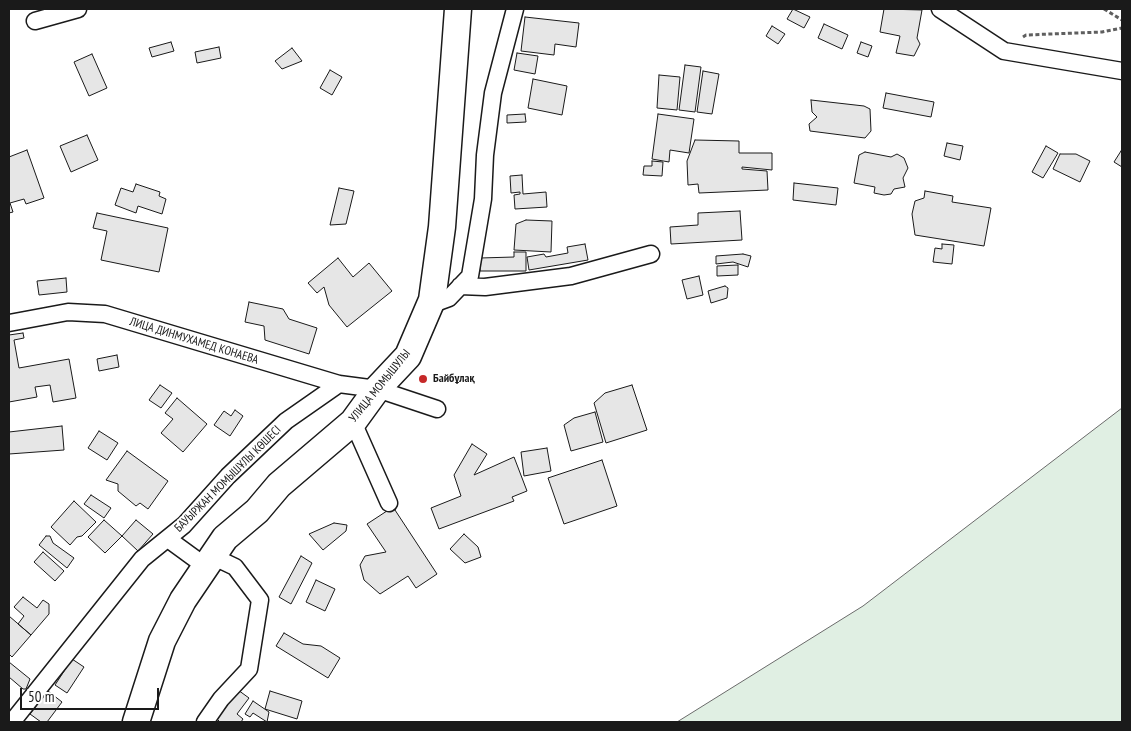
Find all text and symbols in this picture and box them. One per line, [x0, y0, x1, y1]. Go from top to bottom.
street label: ЛИЦА ДИНМУХАМЕД КОНАЕВА [128, 315, 260, 367]
street label: УЛИЦА МОМЫШУЛЫ [346, 347, 414, 425]
place label: Байбұлақ [433, 372, 475, 386]
marker: Байбұлақ [417, 373, 429, 385]
street label: БАУЫРЖАН МОМЫШҰЛЫ КӨШЕСІ [172, 423, 284, 535]
scale bar [22, 678, 161, 710]
text: 50 m [28, 687, 54, 706]

